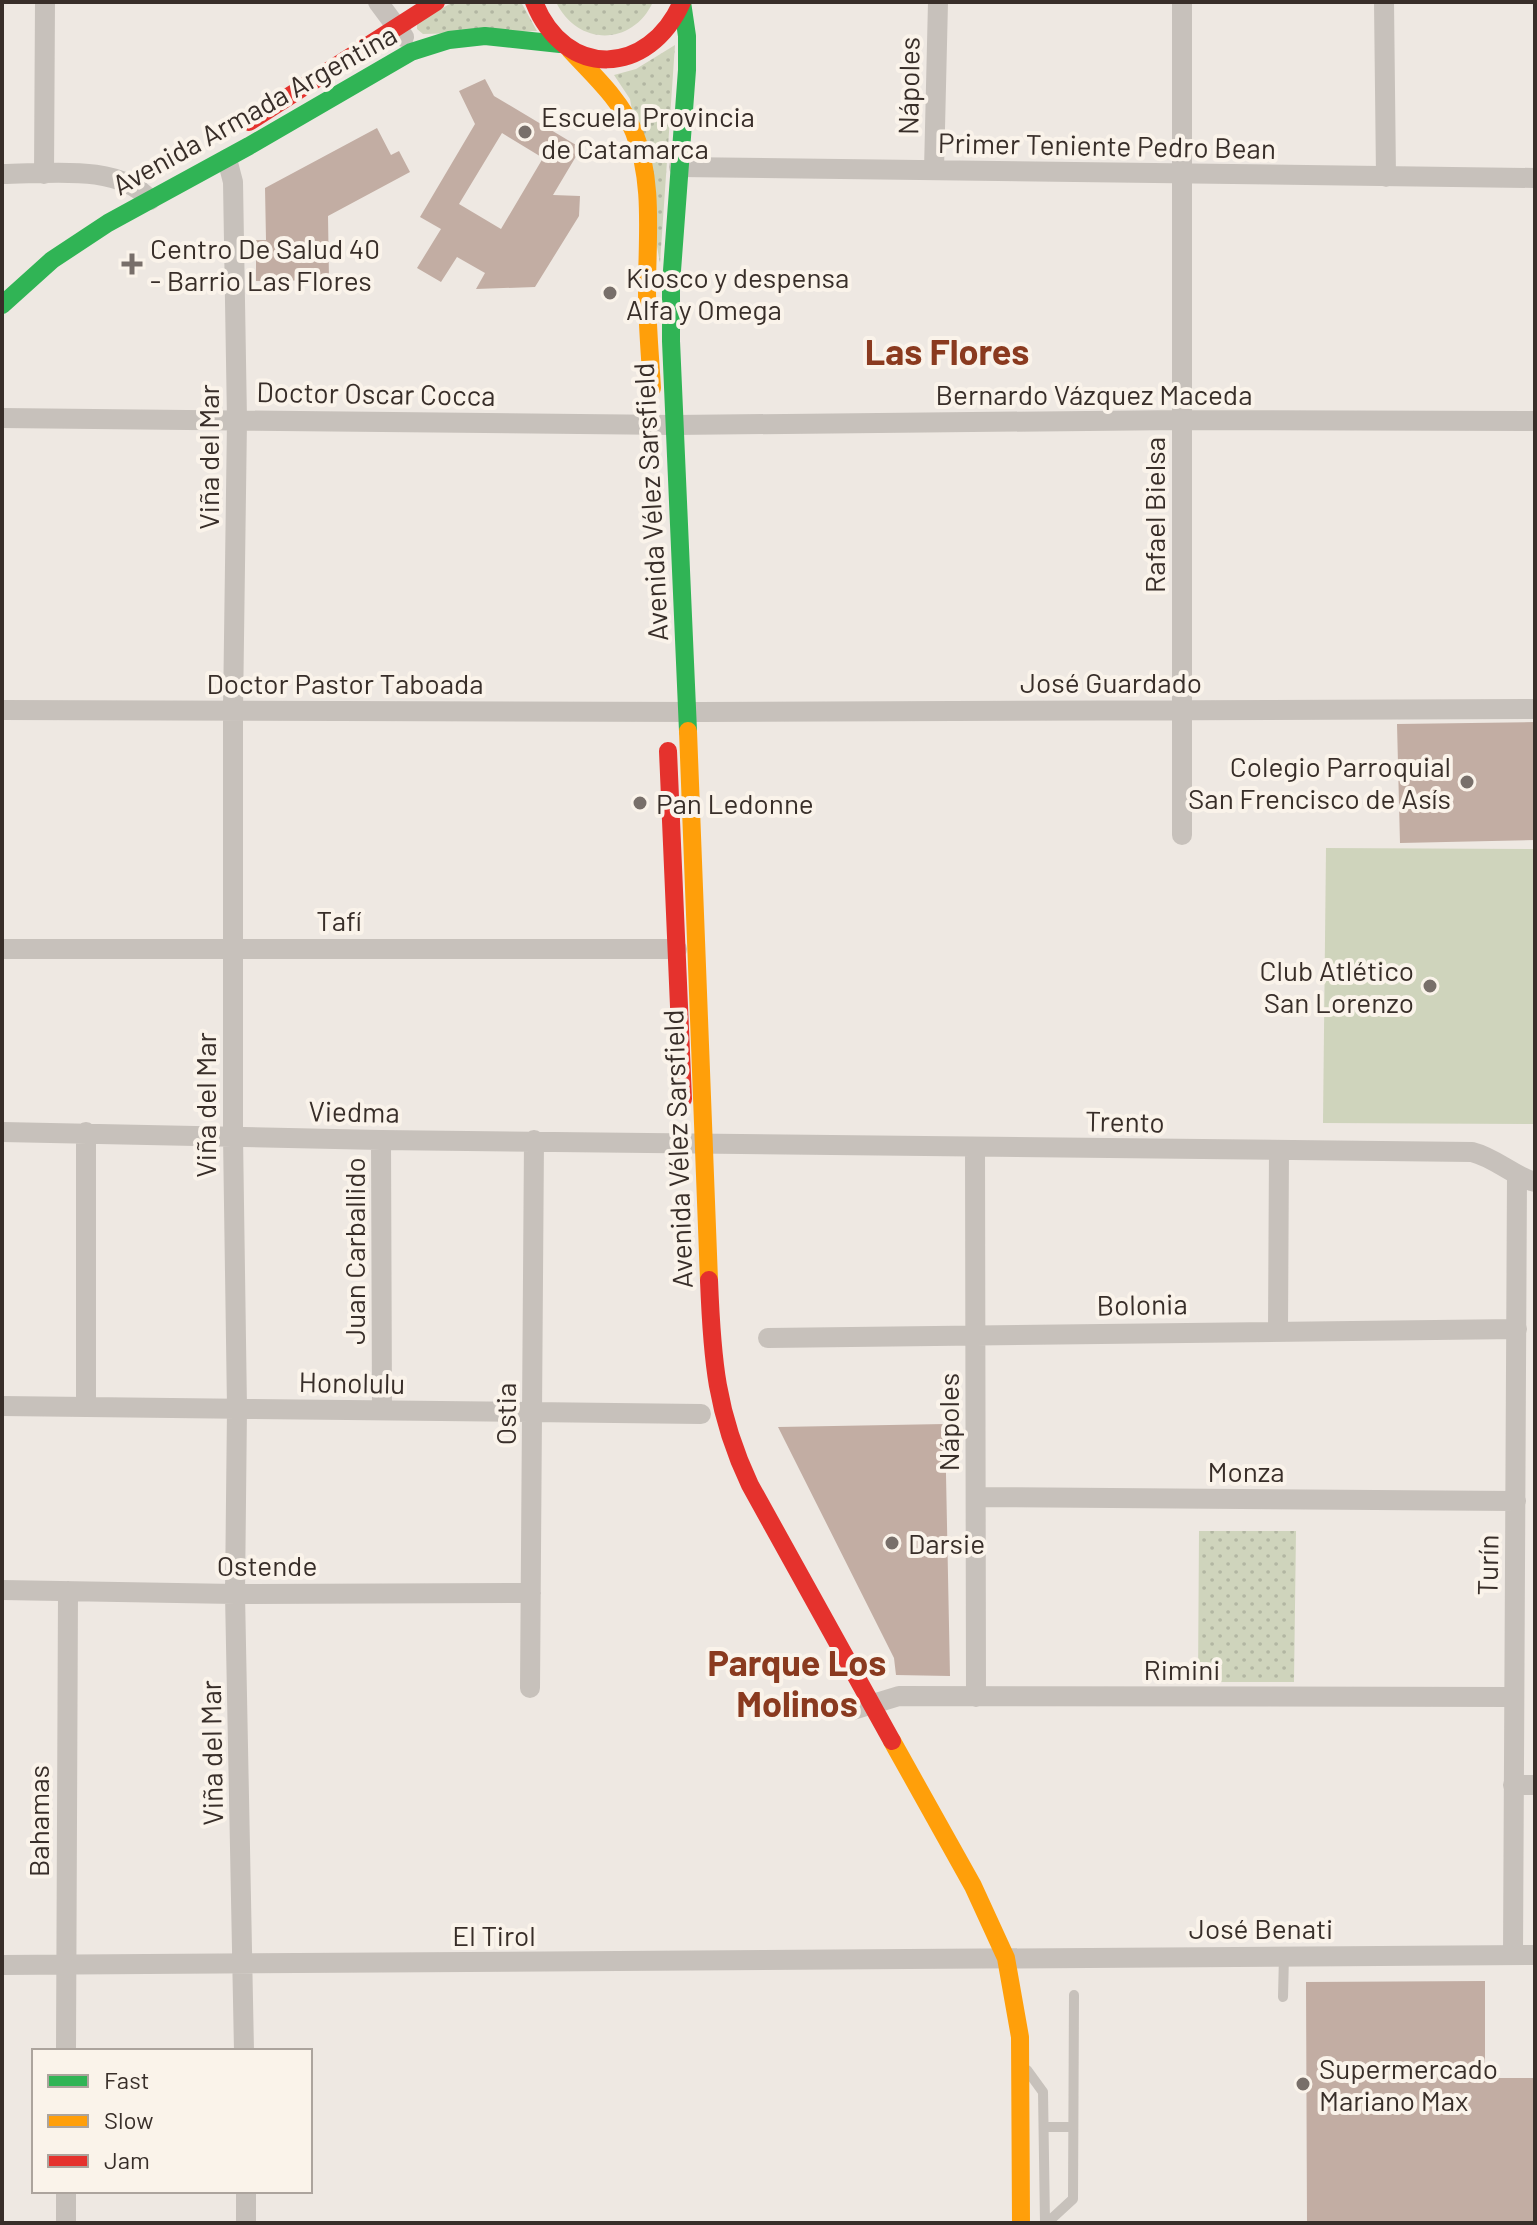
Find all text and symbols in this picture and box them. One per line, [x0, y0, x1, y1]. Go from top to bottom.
street label: Avenida Armada Argentina [106, 17, 402, 201]
street label: Nápoles [890, 37, 926, 135]
place label: Escuela Provincia de Catamarca [541, 99, 755, 165]
marker: Escuela Provincia de Catamarca [516, 123, 534, 141]
street label: Primer Teniente Pedro Bean [938, 125, 1276, 165]
place label: Centro De Salud 40 - Barrio Las Flores [150, 231, 380, 297]
marker: Centro De Salud 40 - Barrio Las Flores [121, 253, 143, 275]
place label: Kiosco y despensa Alfa y Omega [626, 260, 849, 326]
marker: Kiosco y despensa Alfa y Omega [601, 284, 619, 302]
district label: Las Flores [865, 329, 1029, 372]
street label: Avenida Vélez Sarsfield [626, 362, 674, 642]
street label: Doctor Oscar Cocca [256, 374, 496, 412]
street label: Bernardo Vázquez Maceda [936, 377, 1252, 411]
street label: Viña del Mar [191, 384, 225, 530]
street label: Rafael Bielsa [1137, 437, 1171, 593]
street label: José Guardado [1020, 665, 1202, 699]
street label: Doctor Pastor Taboada [206, 666, 484, 700]
place label: Colegio Parroquial San Frencisco de Asís [1188, 749, 1451, 815]
marker: Colegio Parroquial San Frencisco de Asís [1458, 773, 1476, 791]
place label: Pan Ledonne [656, 786, 814, 820]
marker: Pan Ledonne [631, 794, 649, 812]
street label: Tafí [316, 903, 362, 937]
place label: Club Atlético San Lorenzo [1260, 953, 1414, 1019]
marker: Club Atlético San Lorenzo [1421, 977, 1439, 995]
street label: Avenida Vélez Sarsfield [655, 1009, 699, 1289]
street label: Viña del Mar [188, 1032, 222, 1178]
street label: Viedma [308, 1093, 400, 1129]
street label: Trento [1085, 1103, 1165, 1139]
street label: Juan Carballido [337, 1157, 371, 1345]
street label: Bolonia [1096, 1286, 1188, 1322]
street label: Honolulu [298, 1364, 406, 1400]
street label: Nápoles [931, 1373, 965, 1471]
street label: Ostia [488, 1383, 522, 1445]
street label: Monza [1207, 1454, 1285, 1488]
place label: Darsie [908, 1526, 985, 1560]
marker: Darsie [883, 1534, 901, 1552]
street label: Turín [1469, 1534, 1505, 1596]
street label: Ostende [217, 1548, 317, 1582]
district label: Parque Los Molinos [708, 1640, 886, 1724]
street label: Rimini [1144, 1652, 1220, 1686]
street label: Viña del Mar [193, 1680, 229, 1826]
street label: Bahamas [21, 1765, 55, 1877]
street label: José Benati [1189, 1911, 1333, 1945]
street label: El Tirol [452, 1918, 536, 1952]
legend [32, 2049, 312, 2193]
place label: Supermercado Mariano Max [1319, 2051, 1498, 2117]
text: Fast [104, 2065, 149, 2094]
marker: Supermercado Mariano Max [1294, 2075, 1312, 2093]
text: Slow [104, 2105, 153, 2134]
text: Jam [104, 2145, 150, 2174]

